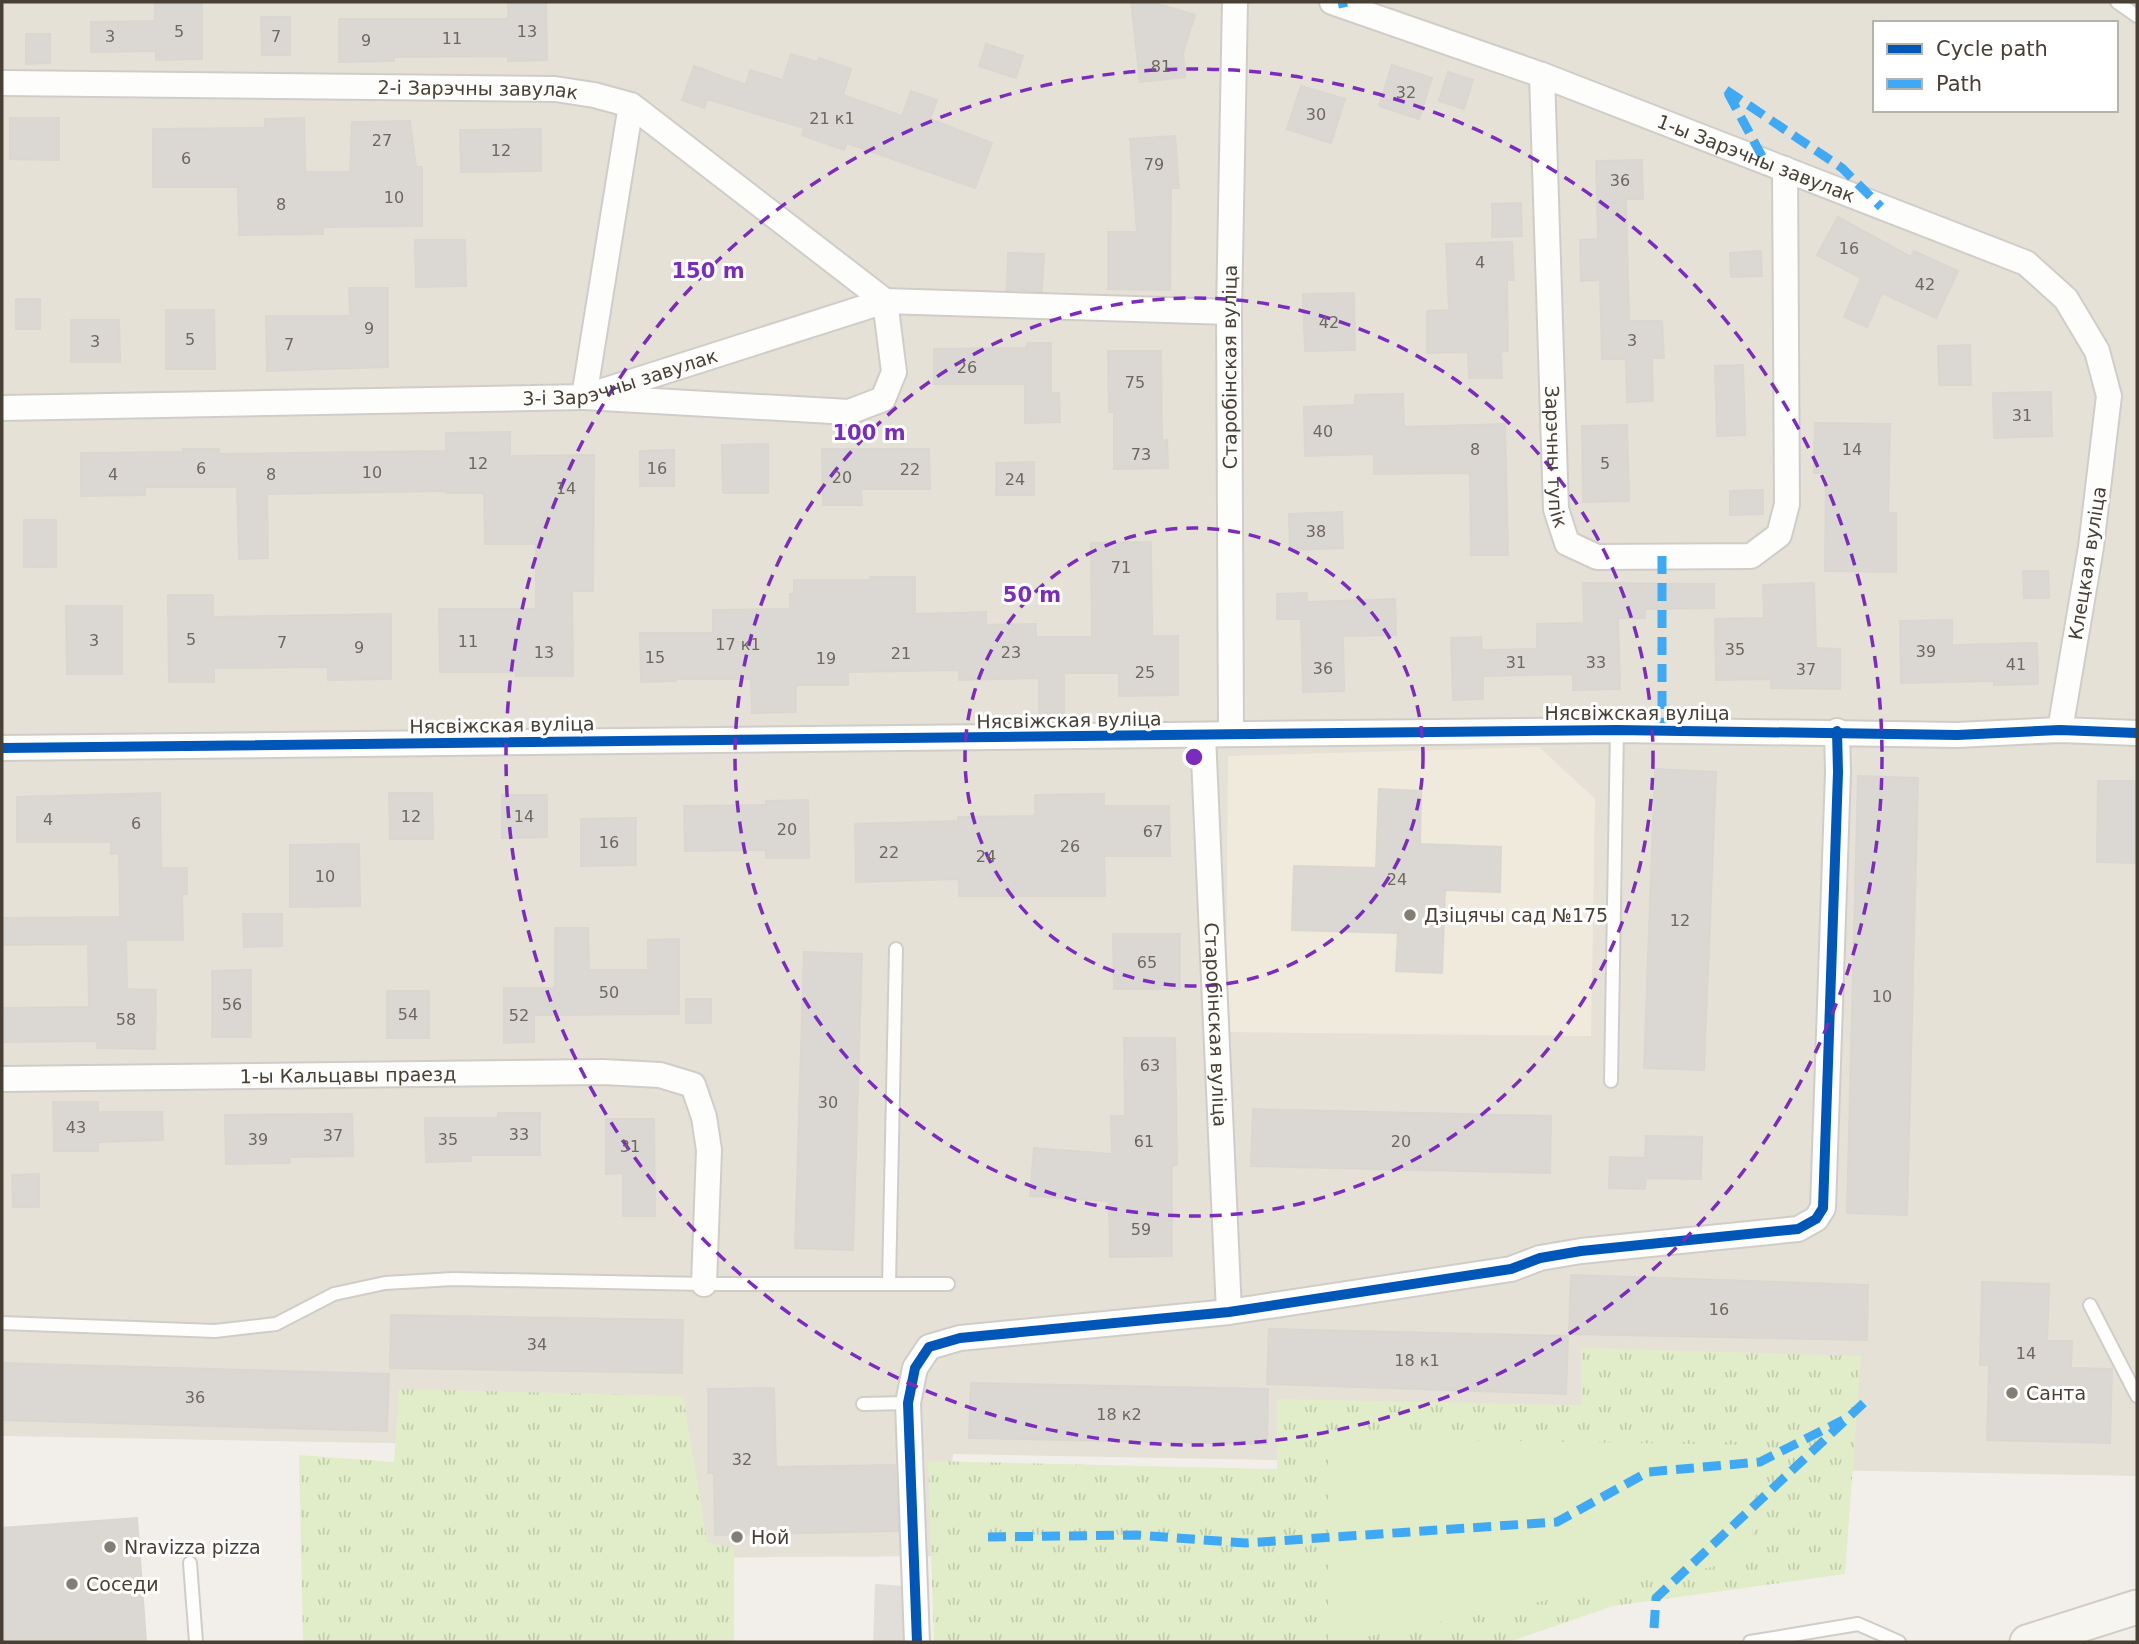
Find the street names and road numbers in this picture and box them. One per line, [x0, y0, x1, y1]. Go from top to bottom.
street label: 2-і Зарэчны завулак [377, 76, 580, 103]
street label: 1-ы Зарэчны завулак [1654, 110, 1858, 207]
street label: Старобінская вуліца [1218, 264, 1241, 469]
street label: 3-і Зарэчны завулак [522, 344, 720, 409]
street label: Зарэчны тупік [1541, 385, 1572, 531]
street label: Клецкая вуліца [2064, 485, 2110, 641]
street label: Нясвіжская вуліца [1544, 702, 1730, 724]
street label: Нясвіжская вуліца [976, 707, 1162, 733]
street label: Нясвіжская вуліца [409, 712, 595, 738]
street label: Старобінская вуліца [1200, 922, 1232, 1127]
street label: 1-ы Кальцавы праезд [240, 1063, 456, 1087]

